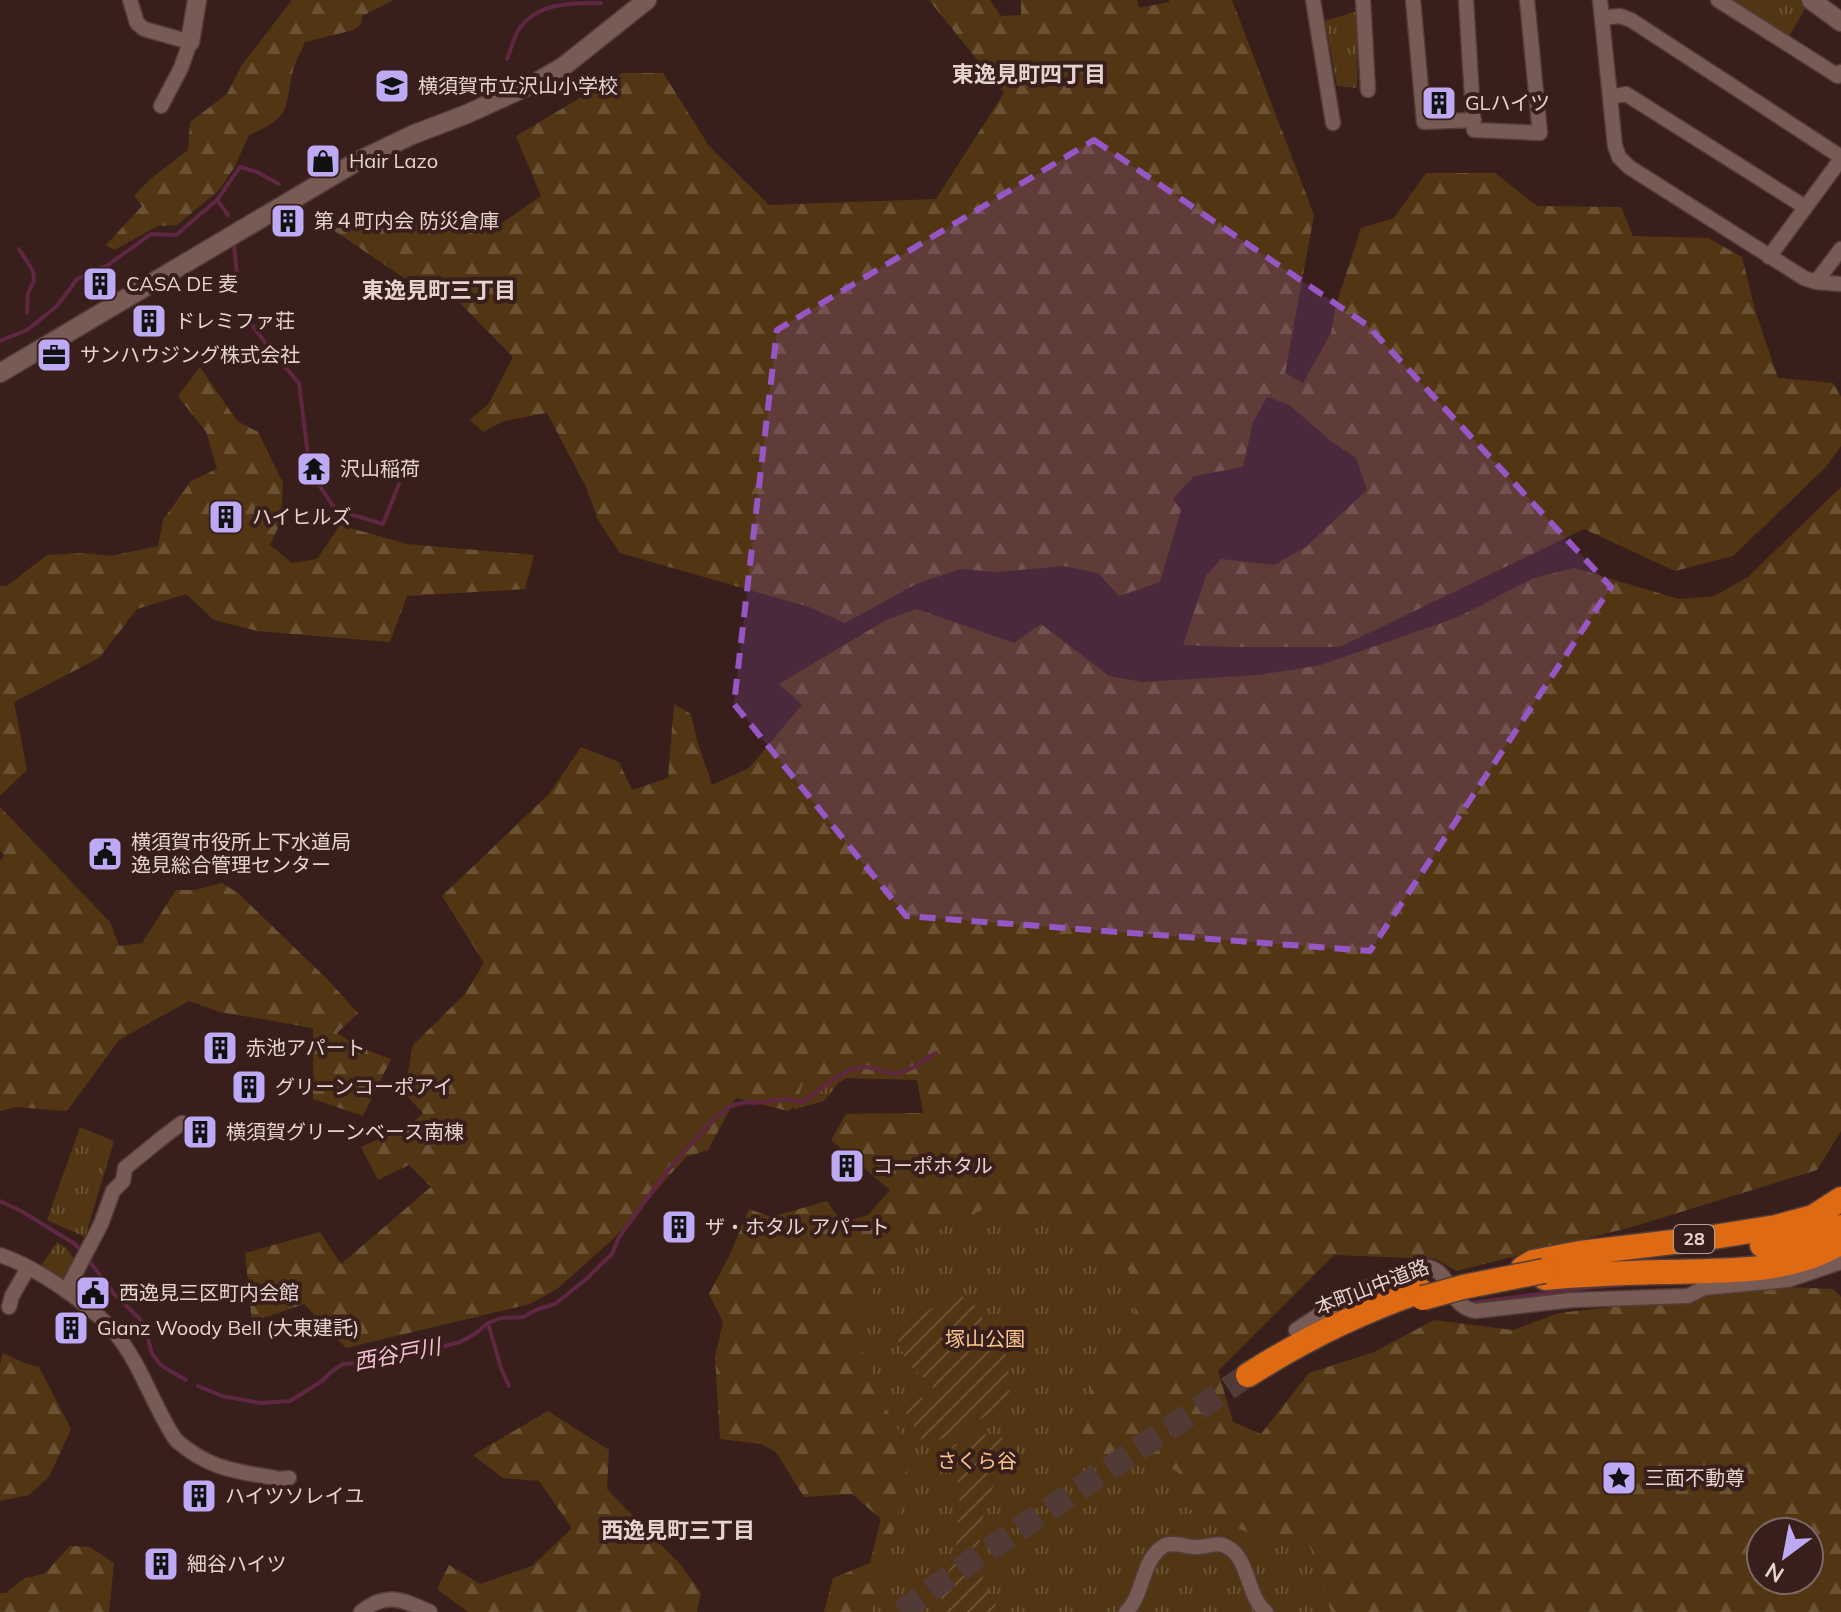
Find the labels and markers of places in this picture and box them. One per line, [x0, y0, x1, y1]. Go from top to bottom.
school or university icon: 横須賀市立沢山小学校 [373, 67, 411, 105]
place label: 横須賀市立沢山小学校 [418, 73, 618, 98]
building icon: GLハイツ [1420, 84, 1458, 122]
place label: GLハイツ [1465, 90, 1550, 115]
shop icon: Hair Lazo [304, 142, 342, 180]
place label: Hair Lazo [349, 148, 438, 173]
building icon: 第４町内会 防災倉庫 [269, 202, 307, 240]
place label: 第４町内会 防災倉庫 [314, 208, 499, 233]
building icon: CASA DE 麦 [81, 265, 119, 303]
place label: CASA DE 麦 [126, 271, 238, 296]
building icon: ドレミファ荘 [130, 302, 168, 340]
place label: ドレミファ荘 [175, 308, 295, 333]
office icon: サンハウジング株式会社 [35, 336, 73, 374]
place label: サンハウジング株式会社 [80, 342, 300, 367]
temple icon: 沢山稲荷 [295, 450, 333, 488]
place label: 沢山稲荷 [340, 456, 420, 481]
building icon: ハイヒルズ [207, 498, 245, 536]
place label: ハイヒルズ [252, 504, 352, 529]
place label: 横須賀市役所上下水道局 逸見総合管理センター [131, 829, 351, 877]
public building icon: 横須賀市役所上下水道局 逸見総合管理センター [86, 835, 124, 873]
building icon: 赤池アパート [201, 1029, 239, 1067]
place label: 赤池アパート [246, 1035, 366, 1060]
building icon: グリーンコーポアイ [230, 1068, 268, 1106]
place label: グリーンコーポアイ [275, 1074, 453, 1099]
building icon: 横須賀グリーンベース南棟 [181, 1113, 219, 1151]
place label: 横須賀グリーンベース南棟 [226, 1119, 464, 1144]
building icon: コーポホタル [828, 1147, 866, 1185]
place label: コーポホタル [873, 1153, 993, 1178]
building icon: ザ・ホタル アパート [660, 1208, 698, 1246]
place label: ザ・ホタル アパート [705, 1214, 890, 1239]
public building icon: 西逸見三区町内会館 [74, 1274, 112, 1312]
place label: 西逸見三区町内会館 [119, 1280, 299, 1305]
building icon: Glanz Woody Bell (大東建託) [52, 1309, 90, 1347]
place label: Glanz Woody Bell (大東建託) [97, 1315, 359, 1340]
place icon: 三面不動尊 [1600, 1459, 1638, 1497]
place label: 三面不動尊 [1645, 1465, 1745, 1490]
building icon: ハイツソレイユ [180, 1477, 218, 1515]
place label: ハイツソレイユ [225, 1483, 364, 1508]
building icon: 細谷ハイツ [142, 1545, 180, 1583]
place label: 細谷ハイツ [187, 1551, 287, 1576]

